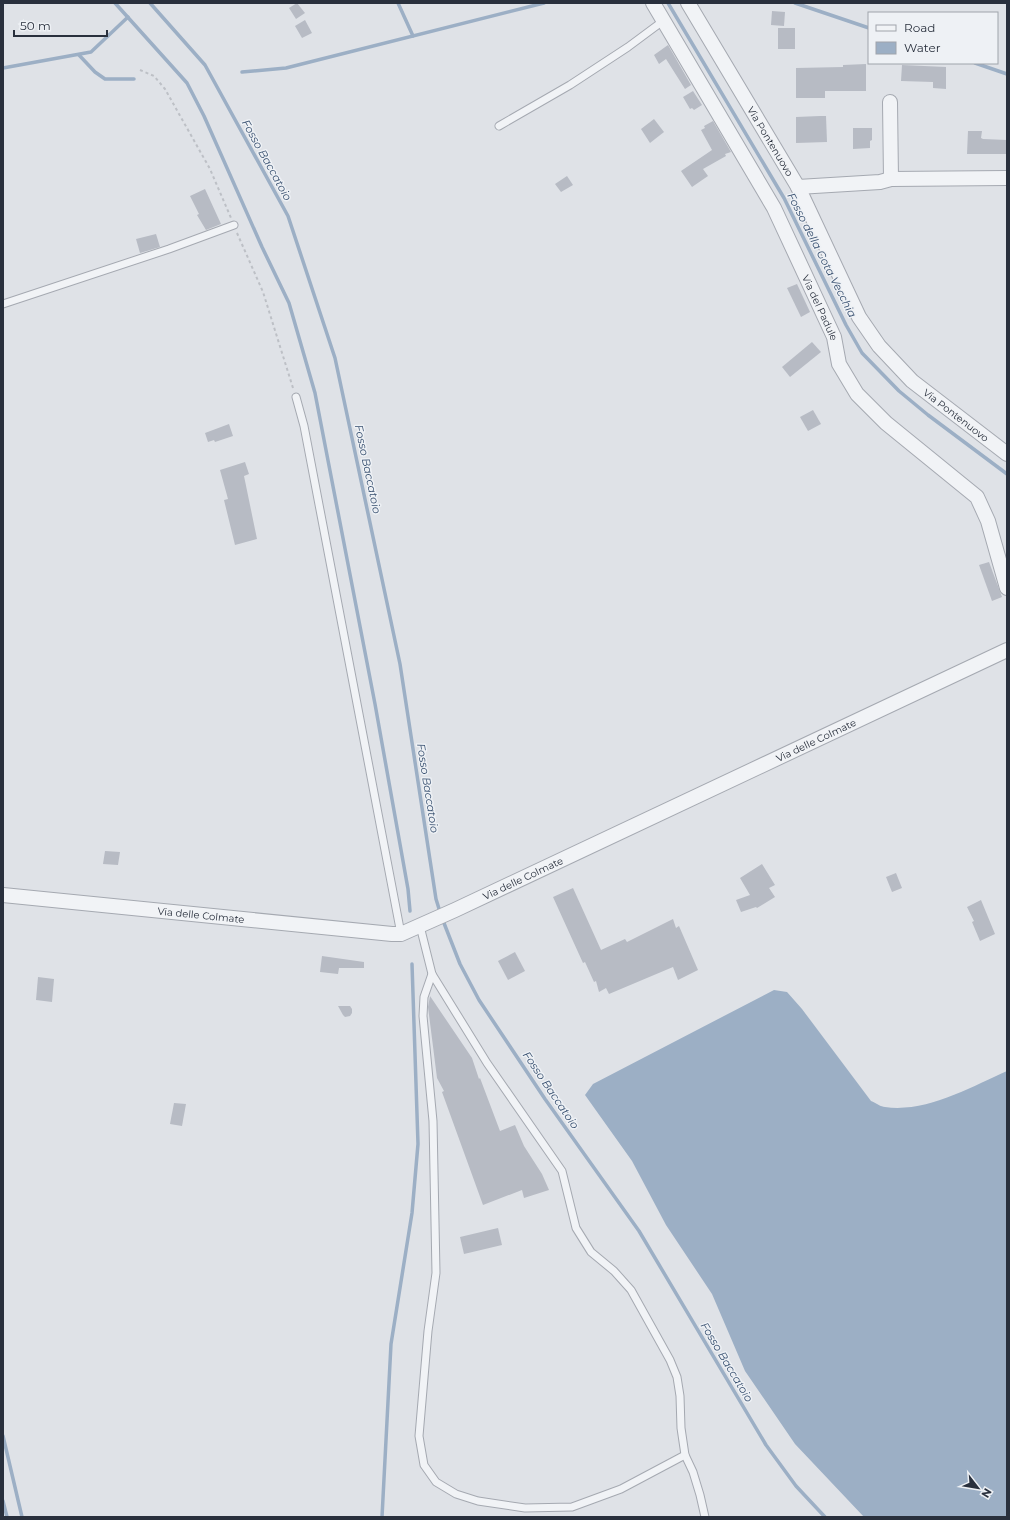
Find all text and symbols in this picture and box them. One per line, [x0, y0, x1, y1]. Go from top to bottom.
scale bar [14, 12, 107, 38]
legend [868, 12, 998, 64]
text: 50 m [20, 18, 51, 33]
text: Road [904, 20, 935, 35]
text: Water [904, 40, 941, 55]
street label: Via Pontenuovo [745, 104, 797, 179]
water label: Fosso Baccatoio [239, 117, 295, 203]
water label: Fosso della Gota Vecchia [784, 190, 860, 320]
street label: Via del Padule [799, 273, 841, 342]
street label: Via Pontenuovo [921, 386, 992, 444]
water label: Fosso Baccatoio [352, 423, 384, 515]
street label: Via delle Colmate [774, 716, 858, 764]
water label: Fosso Baccatoio [414, 742, 442, 834]
street label: Via delle Colmate [481, 854, 565, 903]
street label: Via delle Colmate [157, 904, 245, 926]
water label: Fosso Baccatoio [520, 1049, 582, 1132]
water label: Fosso Baccatoio [698, 1320, 756, 1405]
north arrow [958, 1468, 998, 1508]
text: N [978, 1486, 995, 1501]

